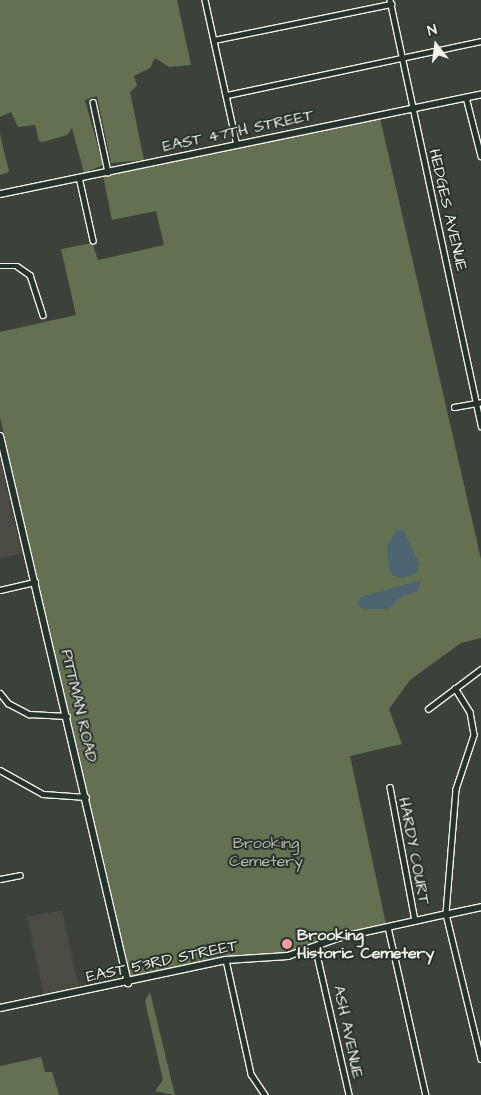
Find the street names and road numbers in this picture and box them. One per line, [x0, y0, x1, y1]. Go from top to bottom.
street label: EAST 47TH STREET [161, 106, 315, 156]
street label: HEDGES AVENUE [425, 147, 471, 273]
street label: PITTMAN ROAD [57, 648, 101, 764]
street label: HARDY COURT [394, 796, 434, 906]
street label: EAST 53RD STREET [84, 936, 240, 986]
street label: ASH AVENUE [329, 984, 367, 1080]

